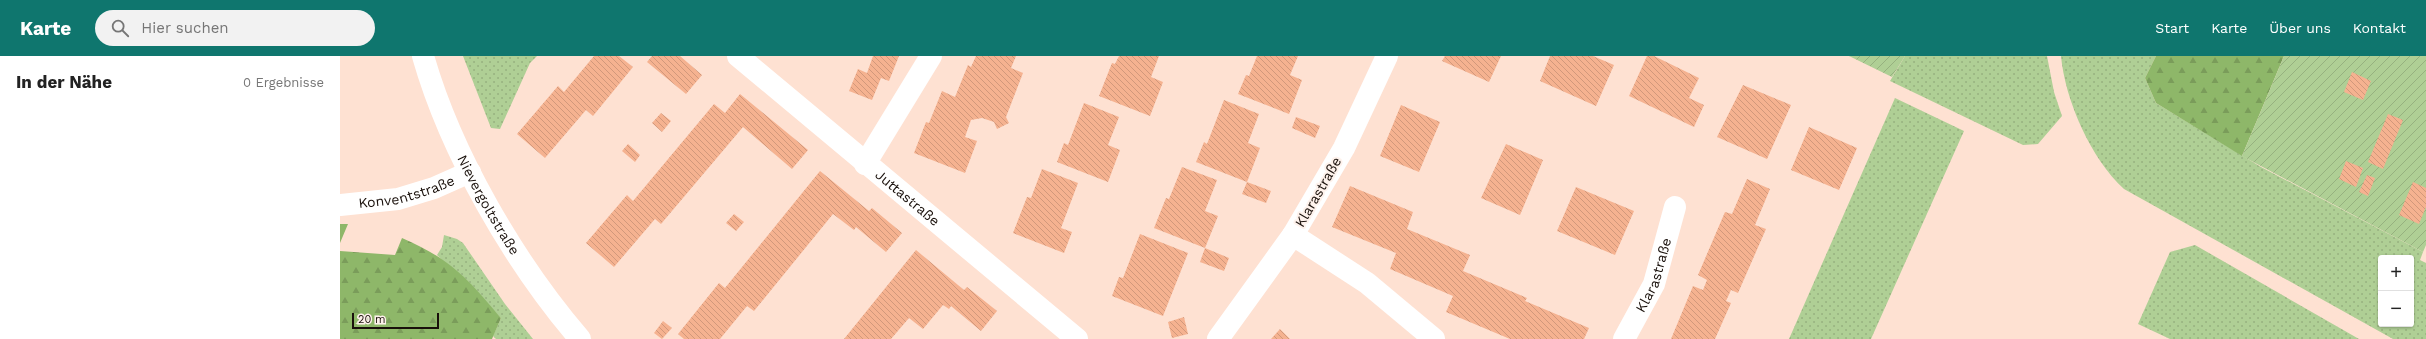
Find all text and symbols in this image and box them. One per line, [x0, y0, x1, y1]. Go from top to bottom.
search box [95, 10, 375, 46]
text: Karte [20, 17, 71, 40]
icon: search [109, 17, 131, 39]
text: Hier suchen [141, 19, 229, 37]
text: Start [2155, 20, 2189, 36]
text: Karte [2211, 20, 2247, 36]
text: Über uns [2269, 20, 2331, 36]
text: Kontakt [2353, 20, 2406, 36]
text: In der Nähe [16, 72, 112, 92]
text: 0 Ergebnisse [243, 75, 324, 90]
street label: Nievergoltstraße [454, 152, 523, 258]
street label: Klarastraße [1292, 154, 1344, 230]
street label: Juttastraße [872, 166, 943, 229]
street label: Konventstraße [358, 172, 457, 211]
street label: Klarastraße [1632, 236, 1674, 315]
map controls [2378, 255, 2414, 327]
button: + [2378, 255, 2414, 291]
button: − [2378, 291, 2414, 327]
scale bar [352, 311, 439, 330]
text: 20 m [358, 313, 386, 326]

